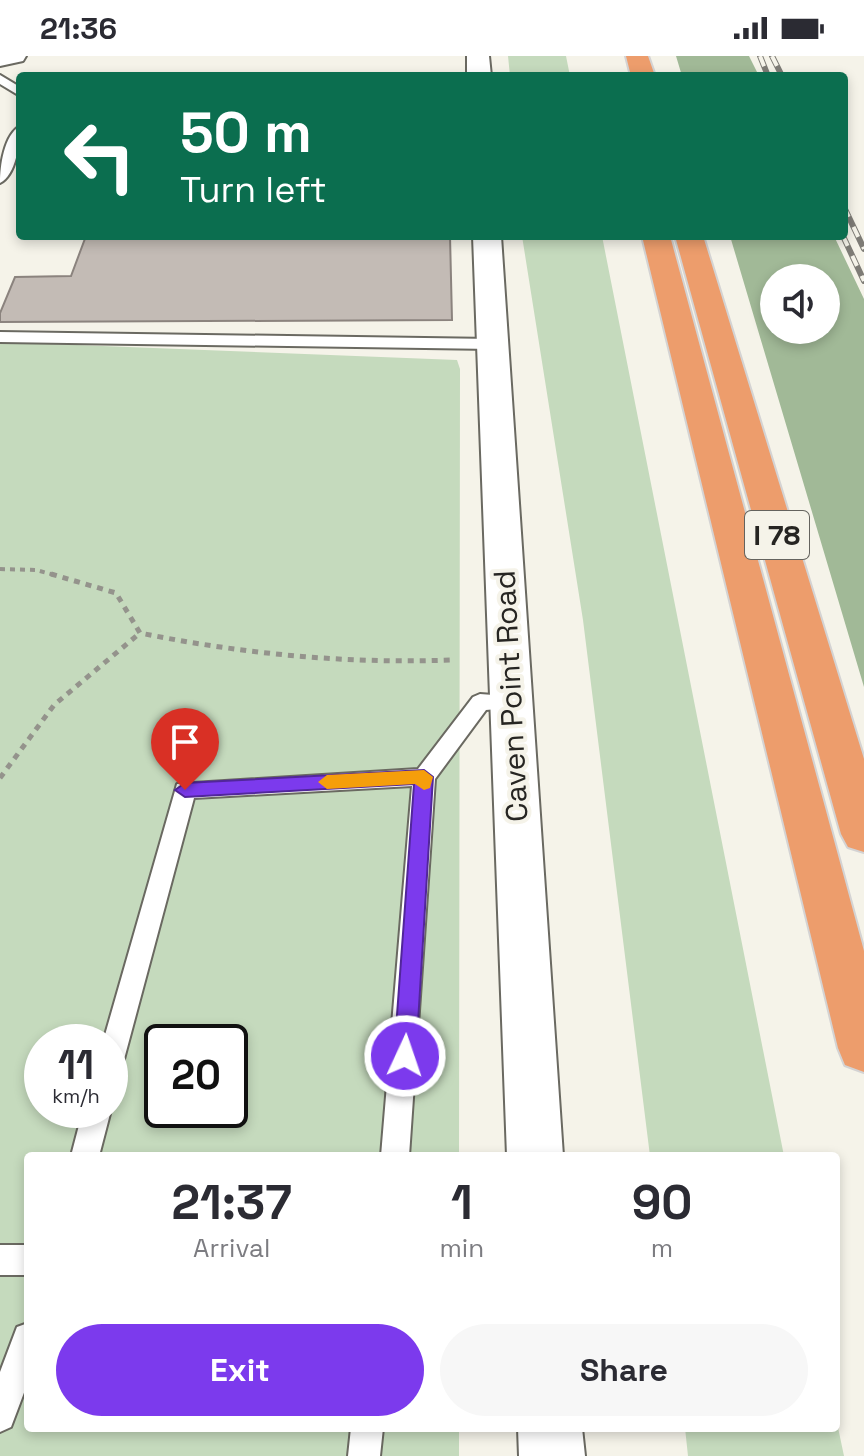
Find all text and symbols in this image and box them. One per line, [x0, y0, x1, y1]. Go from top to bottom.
text: 21:36 [40, 9, 117, 48]
text: 50 m [180, 97, 312, 168]
icon: left [48, 104, 152, 208]
text: Turn left [180, 167, 327, 213]
map controls [760, 264, 840, 344]
button: sound [760, 264, 840, 344]
road number: I 78 [745, 511, 809, 559]
street label: Caven Point Road [484, 569, 537, 823]
pin [151, 708, 219, 790]
icon: arrive [163, 720, 207, 764]
position arrow [363, 1014, 447, 1098]
speed limit sign: 20 [144, 1024, 248, 1128]
text: 11 [58, 1040, 94, 1091]
text: km/h [52, 1083, 100, 1109]
text: 21:37 [172, 1172, 292, 1233]
text: 1 [451, 1172, 473, 1233]
text: 90 [632, 1172, 692, 1233]
text: Arrival [193, 1231, 270, 1265]
text: min [439, 1231, 484, 1265]
text: m [651, 1231, 673, 1265]
button: Exit [56, 1324, 424, 1416]
button: Share [440, 1324, 808, 1416]

